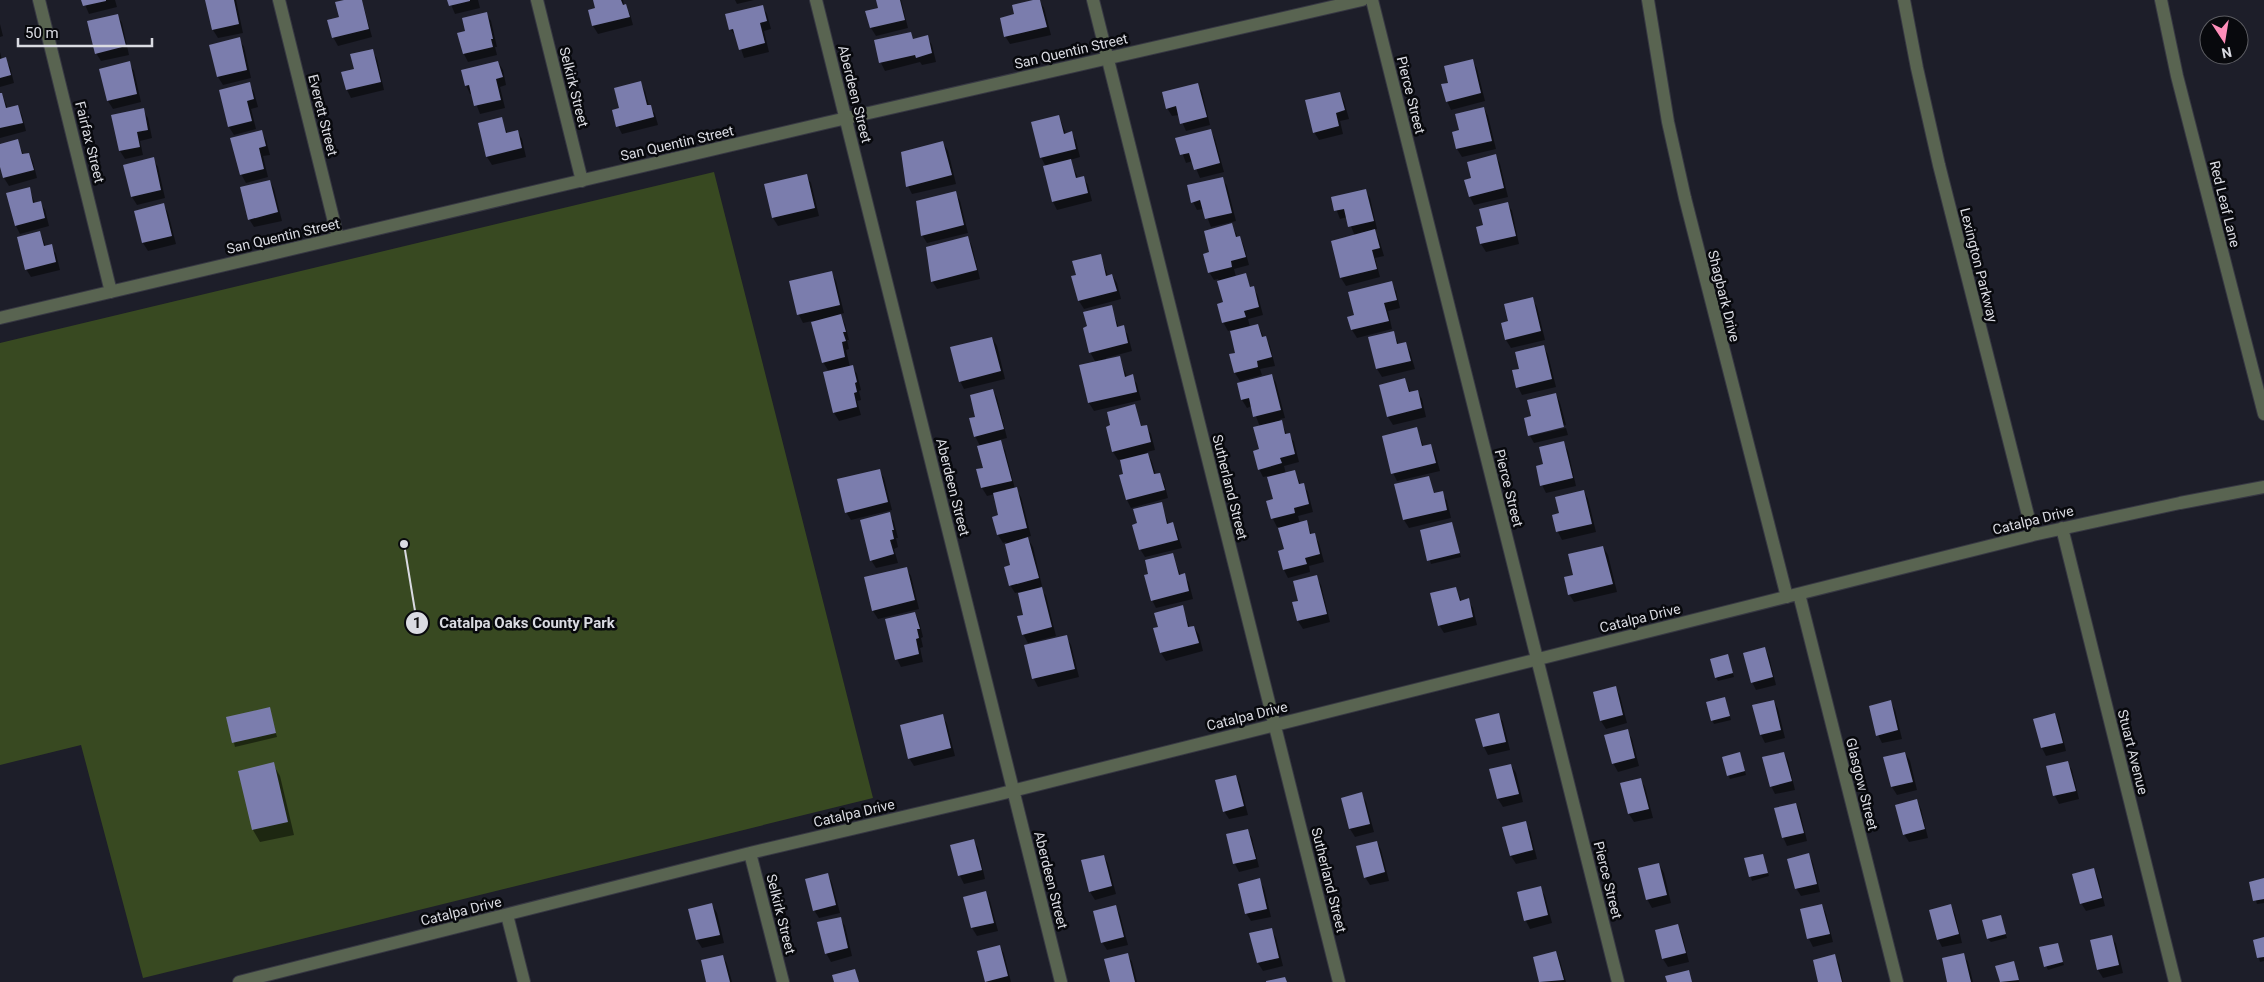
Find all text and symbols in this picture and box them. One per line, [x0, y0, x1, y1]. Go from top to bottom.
scale bar [18, 15, 151, 47]
north arrow [2199, 15, 2249, 65]
text: 50 m [25, 24, 59, 42]
street label: San Quentin Street [1013, 30, 1130, 72]
street label: Aberdeen Street [835, 44, 875, 145]
text: N [2220, 44, 2233, 62]
street label: Selkirk Street [556, 45, 592, 129]
street label: Pierce Street [1394, 55, 1428, 136]
street label: Everett Street [305, 73, 341, 158]
street label: Fairfax Street [72, 100, 108, 185]
street label: San Quentin Street [619, 122, 736, 164]
street label: Red Leaf Lane [2207, 159, 2243, 249]
street label: Lexington Parkway [1957, 206, 2001, 324]
street label: San Quentin Street [225, 215, 342, 257]
street label: Shagbark Drive [1705, 249, 1743, 343]
street label: Sutherland Street [1209, 433, 1251, 542]
street label: Aberdeen Street [933, 437, 973, 538]
street label: Pierce Street [1492, 448, 1526, 529]
street label: Catalpa Drive [1991, 502, 2075, 538]
street label: Catalpa Drive [1598, 600, 1682, 636]
callout: Catalpa Oaks County Park [404, 608, 625, 638]
text: 1 [413, 614, 421, 632]
text: Catalpa Oaks County Park [439, 614, 616, 632]
street label: Catalpa Drive [1205, 698, 1289, 734]
street label: Stuart Avenue [2115, 708, 2151, 796]
street label: Glasgow Street [1843, 736, 1881, 832]
street label: Catalpa Drive [812, 796, 896, 830]
street label: Sutherland Street [1308, 826, 1350, 935]
street label: Aberdeen Street [1031, 830, 1071, 931]
street label: Pierce Street [1591, 840, 1625, 921]
street label: Selkirk Street [763, 872, 799, 956]
street label: Catalpa Drive [419, 893, 503, 929]

